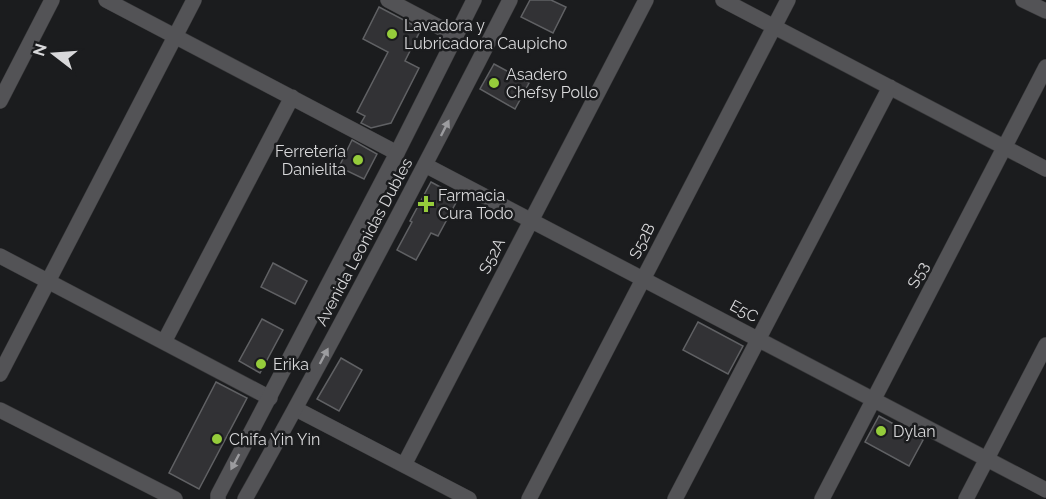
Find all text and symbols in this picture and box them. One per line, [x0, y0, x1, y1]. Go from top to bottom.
place label: Lavadora y Lubricadora Caupicho [404, 16, 567, 53]
north arrow [24, 24, 84, 84]
marker: Lavadora y Lubricadora Caupicho [385, 27, 399, 41]
text: N [29, 41, 51, 58]
place label: Asadero Chefsy Pollo [506, 65, 598, 102]
marker: Asadero Chefsy Pollo [487, 76, 501, 90]
one-way arrow [440, 119, 449, 136]
place label: Ferretería Danielita [275, 142, 346, 179]
marker: Ferretería Danielita [351, 153, 365, 167]
street label: Avenida Leonidas Dubles [312, 155, 416, 329]
place label: Farmacia Cura Todo [438, 186, 513, 223]
marker: Farmacia Cura Todo [419, 197, 433, 211]
street label: S52B [625, 220, 659, 262]
street label: S52A [475, 235, 509, 277]
street label: S53 [903, 259, 933, 291]
street label: E5C [727, 296, 761, 326]
one-way arrow [319, 347, 329, 364]
place label: Erika [273, 355, 309, 374]
marker: Erika [254, 357, 268, 371]
place label: Dylan [893, 422, 936, 441]
marker: Dylan [874, 424, 888, 438]
place label: Chifa Yin Yin [229, 430, 320, 449]
marker: Chifa Yin Yin [210, 432, 224, 446]
one-way arrow [230, 454, 240, 471]

